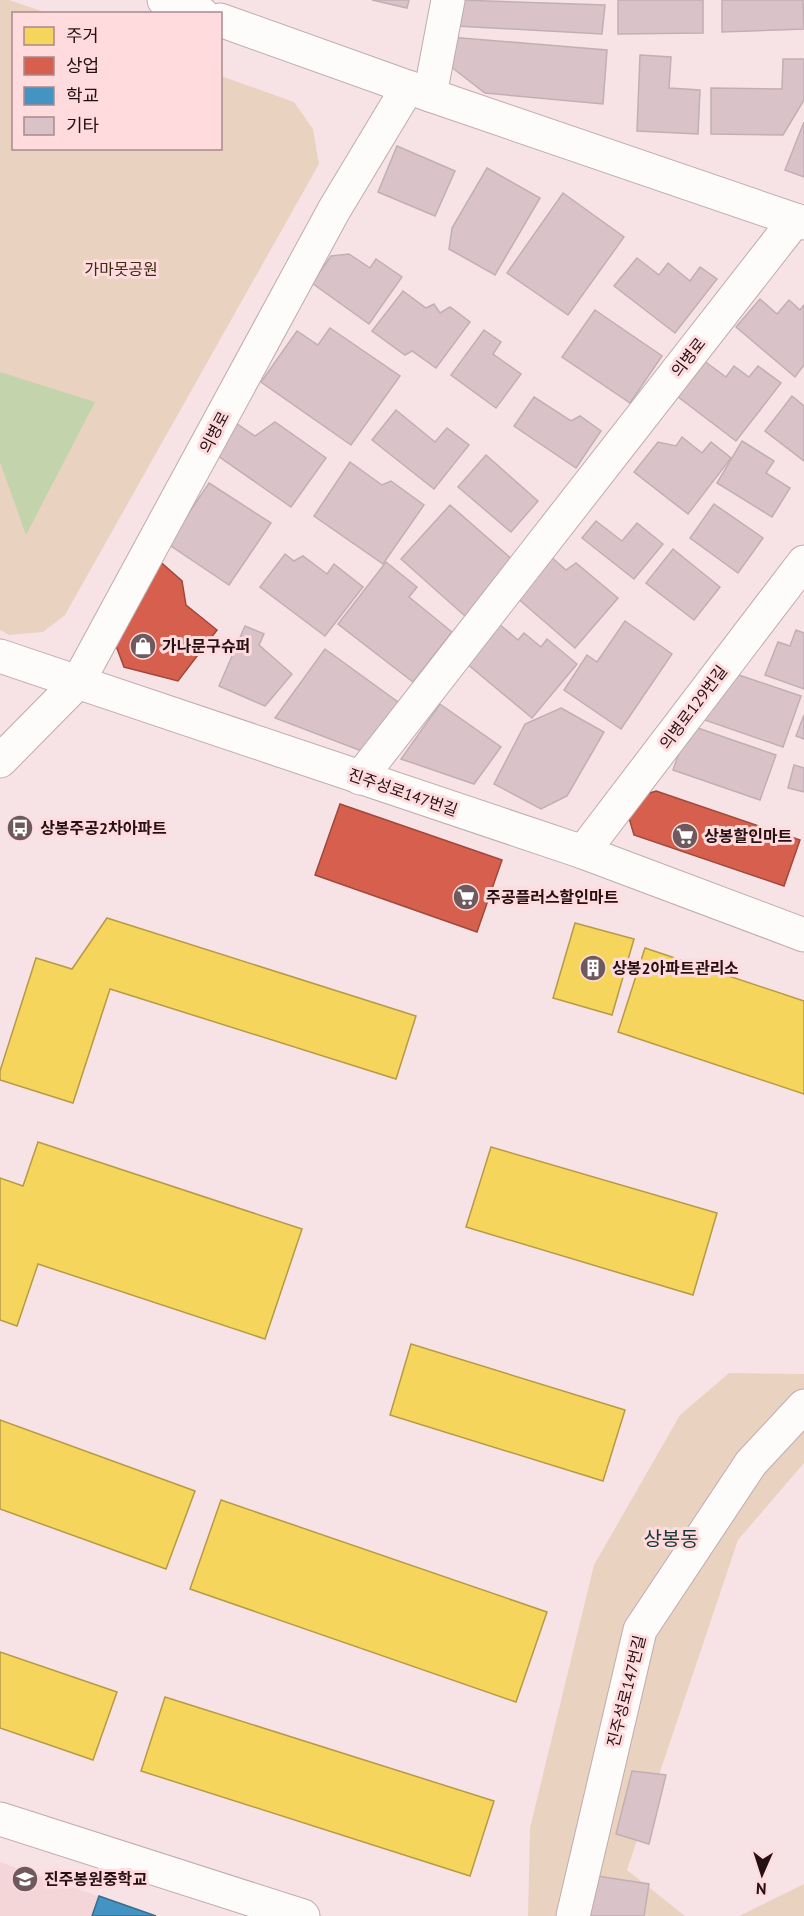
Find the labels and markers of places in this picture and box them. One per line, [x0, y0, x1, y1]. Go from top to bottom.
shop icon: 가나문구슈퍼 [128, 631, 158, 661]
place label: 가나문구슈퍼 [162, 636, 250, 656]
bus stop icon: 상봉주공2차아파트 [5, 813, 35, 843]
place label: 상봉주공2차아파트 [40, 818, 167, 838]
supermarket icon: 상봉할인마트 [670, 821, 700, 851]
place label: 상봉할인마트 [704, 826, 793, 846]
supermarket icon: 주공플러스할인마트 [451, 882, 481, 912]
place label: 주공플러스할인마트 [486, 887, 619, 907]
building icon: 상봉2아파트관리소 [578, 953, 608, 983]
place label: 상봉2아파트관리소 [612, 958, 739, 978]
school or university icon: 진주봉원중학교 [10, 1864, 40, 1894]
place label: 진주봉원중학교 [44, 1869, 147, 1889]

